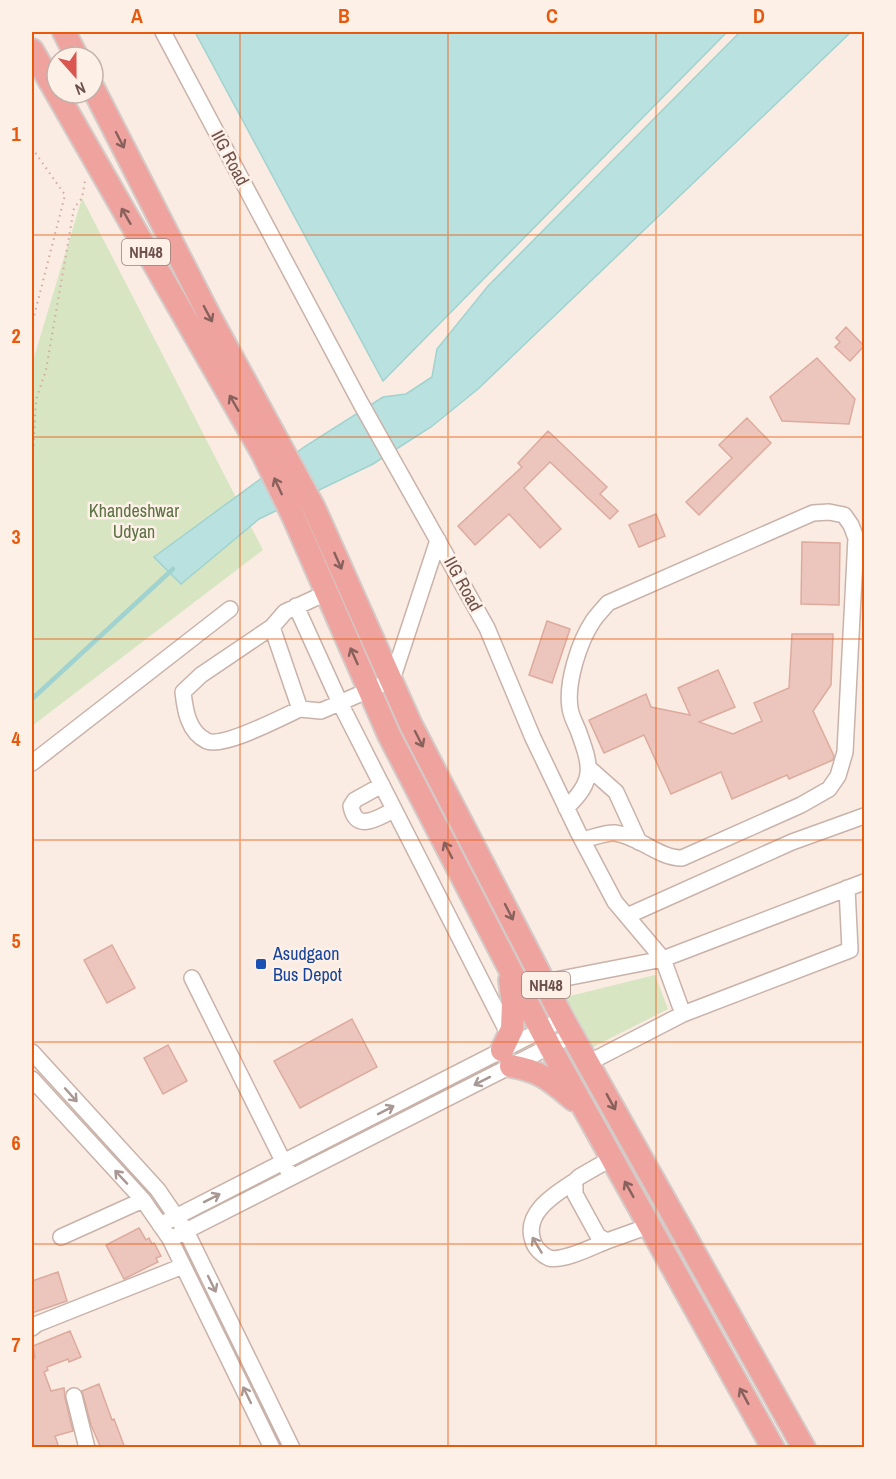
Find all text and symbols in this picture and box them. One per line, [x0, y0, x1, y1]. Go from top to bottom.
text: A [131, 2, 143, 29]
text: B [338, 2, 350, 29]
text: C [546, 2, 558, 29]
text: D [753, 2, 765, 29]
north arrow [45, 45, 105, 105]
text: N [72, 77, 89, 101]
text: 1 [11, 120, 21, 147]
street label: IIG Road [206, 126, 255, 190]
one-way arrow [114, 131, 126, 149]
one-way arrow [119, 208, 131, 225]
road number: NH48 [122, 239, 170, 265]
one-way arrow [203, 304, 214, 322]
text: 2 [11, 322, 21, 349]
one-way arrow [227, 395, 239, 412]
one-way arrow [272, 478, 284, 496]
park label: Khandeshwar Udyan [89, 498, 179, 544]
text: 3 [11, 523, 21, 550]
one-way arrow [333, 552, 345, 570]
street label: IIG Road [438, 552, 489, 616]
one-way arrow [348, 648, 359, 666]
text: 4 [11, 725, 21, 752]
one-way arrow [413, 730, 425, 747]
one-way arrow [442, 842, 454, 860]
one-way arrow [503, 903, 515, 921]
text: 5 [11, 927, 21, 954]
place label: Asudgaon Bus Depot [272, 941, 342, 987]
marker: Asudgaon Bus Depot [254, 957, 268, 971]
road number: NH48 [522, 972, 570, 998]
one-way arrow [474, 1076, 492, 1087]
one-way arrow [64, 1087, 78, 1102]
one-way arrow [605, 1094, 617, 1111]
one-way arrow [377, 1103, 395, 1115]
text: 6 [11, 1129, 21, 1156]
one-way arrow [114, 1169, 128, 1184]
one-way arrow [623, 1181, 634, 1199]
one-way arrow [203, 1192, 221, 1204]
one-way arrow [531, 1236, 543, 1253]
one-way arrow [206, 1274, 218, 1292]
text: 7 [11, 1331, 21, 1358]
one-way arrow [240, 1386, 252, 1404]
one-way arrow [738, 1388, 749, 1406]

